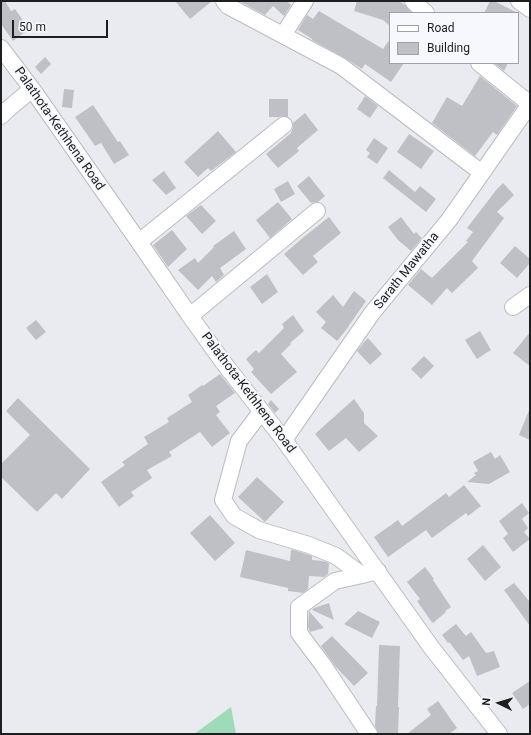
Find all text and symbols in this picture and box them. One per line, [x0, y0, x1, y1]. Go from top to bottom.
scale bar [14, 12, 110, 38]
legend [389, 12, 519, 64]
text: 50 m [19, 20, 46, 34]
text: Road [427, 21, 455, 35]
text: Building [427, 41, 470, 55]
street label: Palathota-Kethhena Road [11, 64, 107, 194]
street label: Sarath Mawatha [371, 229, 443, 313]
street label: Palathota-Kethhena Road [198, 330, 298, 456]
north arrow [479, 683, 519, 723]
text: N [480, 697, 493, 706]

